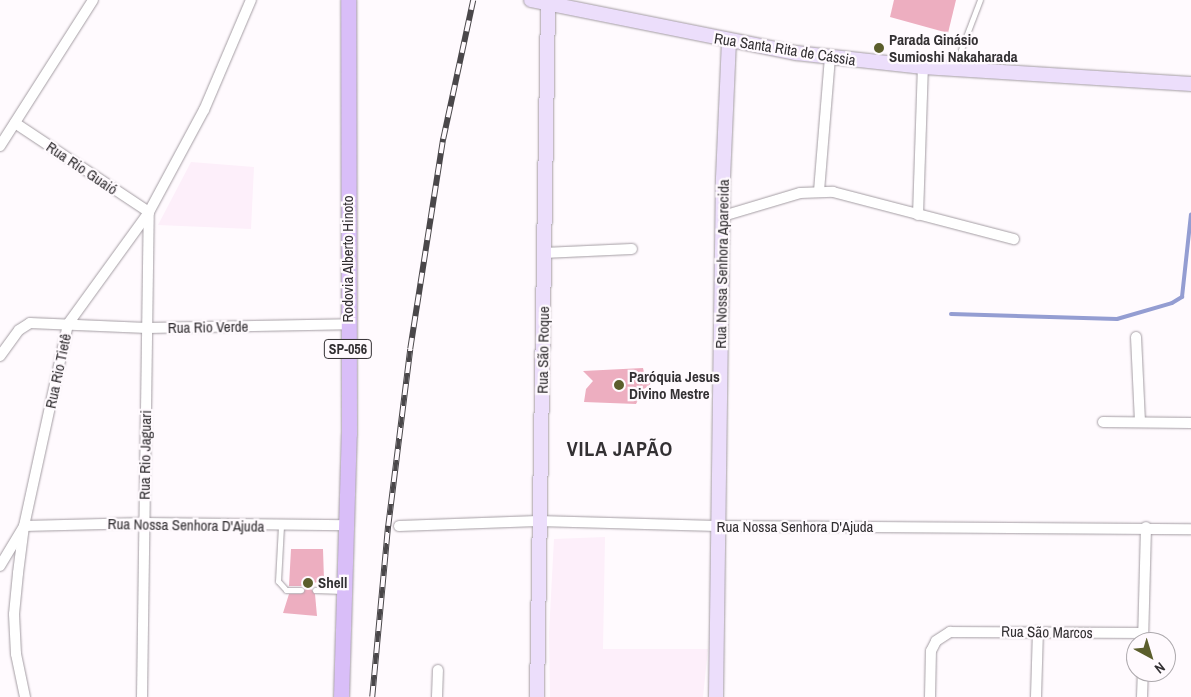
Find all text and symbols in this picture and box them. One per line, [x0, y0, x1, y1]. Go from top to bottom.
street label: Rua Santa Rita de Cássia [713, 29, 857, 69]
place label: Parada Ginásio Sumioshi Nakaharada [889, 30, 1018, 65]
marker: Parada Ginásio Sumioshi Nakaharada [873, 42, 885, 54]
street label: Rua Rio Guaió [43, 138, 121, 198]
street label: Rua Nossa Senhora Aparecida [712, 179, 732, 349]
street label: Rodovia Alberto Hinoto [339, 195, 357, 323]
street label: Rua São Roque [533, 306, 553, 394]
street label: Rua Rio Verde [168, 317, 248, 337]
street label: Rua Rio Tietê [41, 332, 75, 410]
road number: SP-056 [323, 338, 373, 360]
place label: Paróquia Jesus Divino Mestre [629, 367, 720, 402]
marker: Paróquia Jesus Divino Mestre [613, 379, 625, 391]
street label: Rua Rio Jaguari [135, 410, 155, 500]
district label: VILA JAPÃO [565, 436, 675, 460]
street label: Rua Nossa Senhora D'Ajuda [107, 515, 265, 535]
street label: Rua Nossa Senhora D'Ajuda [717, 518, 873, 536]
place label: Shell [318, 574, 347, 592]
marker: Shell [302, 577, 314, 589]
street label: Rua São Marcos [1001, 622, 1093, 642]
north arrow [1126, 632, 1176, 682]
text: N [1151, 658, 1169, 677]

